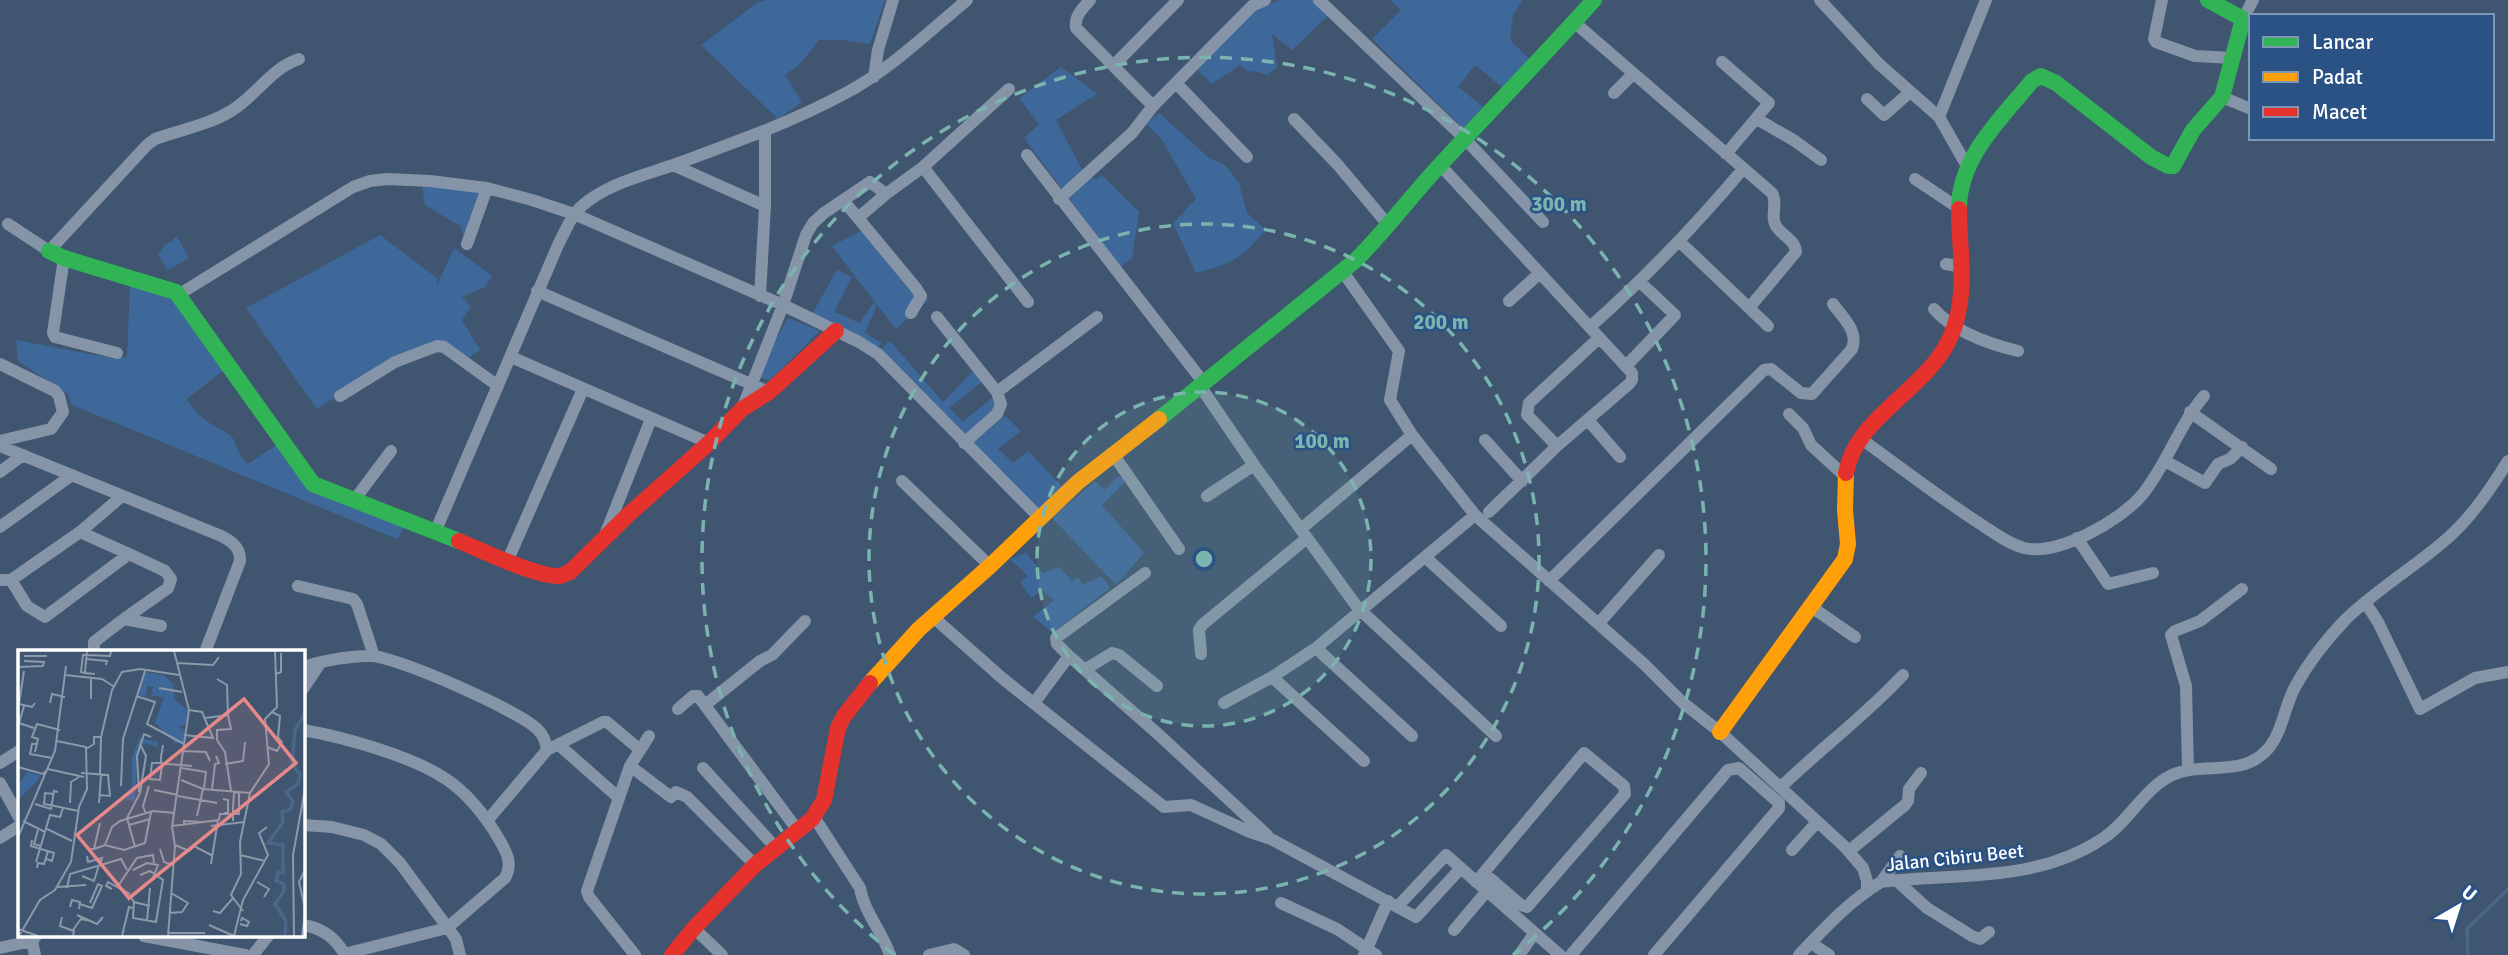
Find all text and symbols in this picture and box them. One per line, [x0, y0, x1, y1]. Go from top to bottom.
legend [2249, 14, 2494, 140]
text: Lancar [2312, 29, 2373, 55]
text: Padat [2312, 64, 2363, 90]
text: Macet [2312, 99, 2367, 125]
text: 300 m [1531, 191, 1587, 217]
text: 200 m [1413, 309, 1469, 335]
text: 100 m [1294, 428, 1350, 454]
centre of rings [1192, 547, 1216, 571]
inset map [18, 650, 304, 937]
street label: Jalan Cibiru Beet [1885, 839, 2025, 877]
north arrow [2424, 871, 2494, 941]
text: U [2457, 880, 2482, 907]

